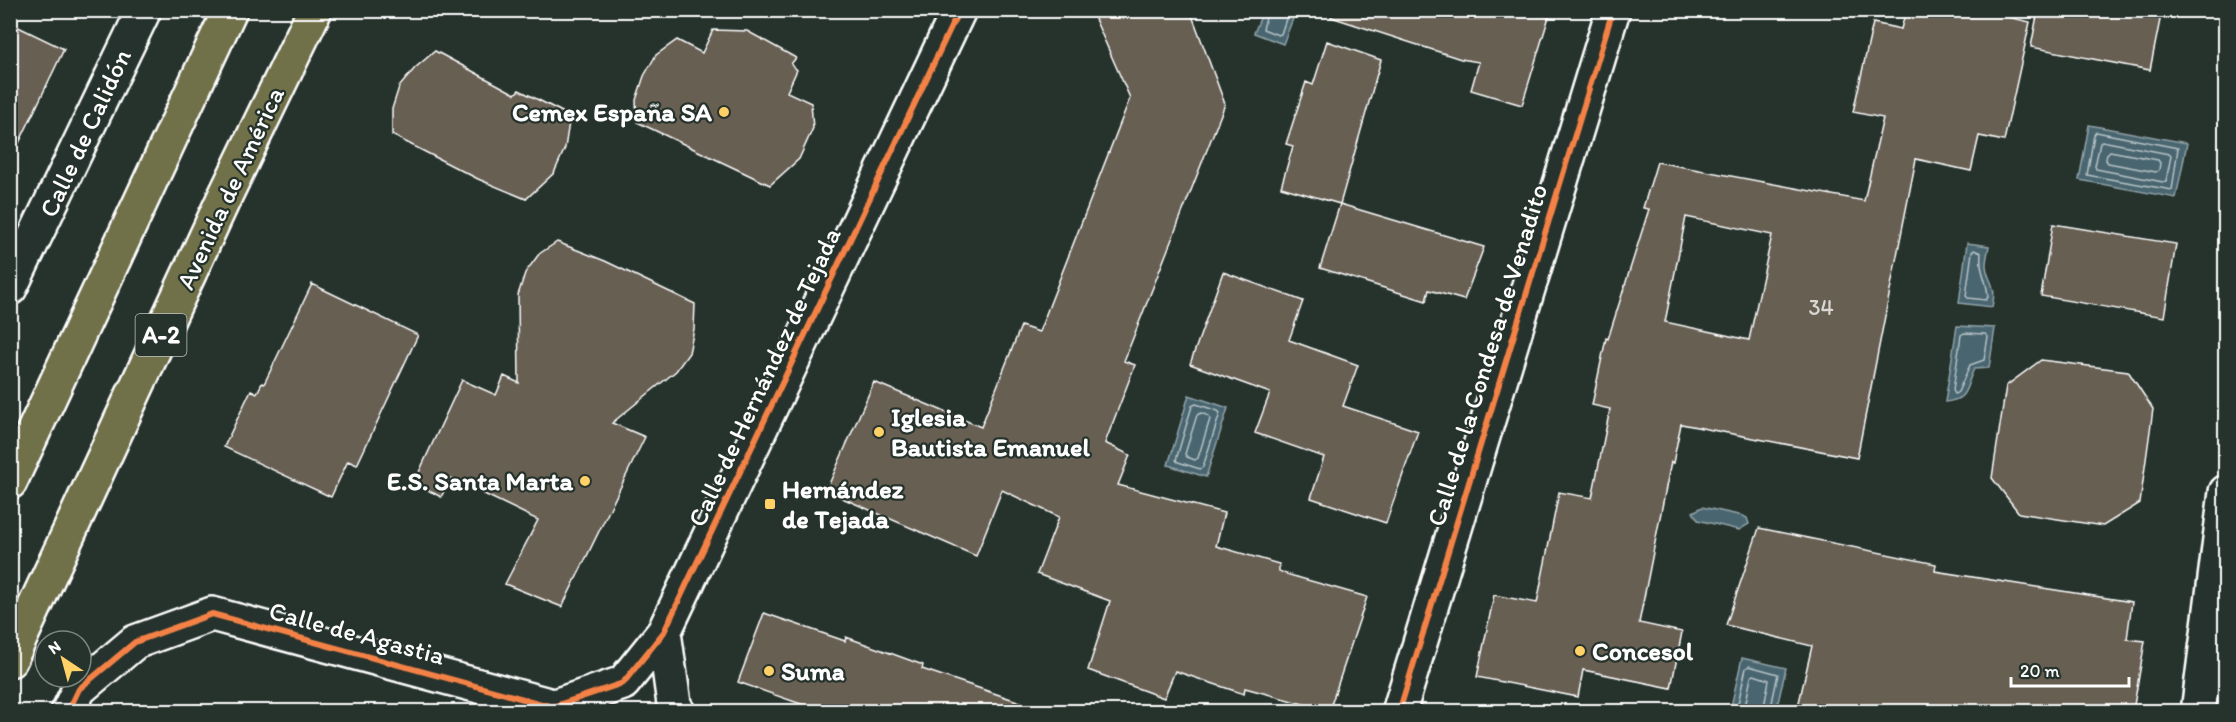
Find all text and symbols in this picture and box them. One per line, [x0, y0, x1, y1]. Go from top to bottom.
street label: Calle de Calidón [32, 44, 138, 222]
street label: Avenida de América [169, 81, 291, 294]
place label: Cemex España SA [512, 96, 712, 128]
marker: Cemex España SA [717, 105, 731, 119]
street label: Calle de la Condesa de Venadito [1420, 180, 1554, 530]
street label: Calle de Hernández de Tejada [681, 222, 847, 532]
house number: 34 [1808, 294, 1834, 321]
road number: A-2 [136, 314, 186, 356]
place label: Iglesia Bautista Emanuel [891, 401, 1090, 463]
marker: Iglesia Bautista Emanuel [872, 425, 886, 439]
place label: E.S. Santa Marta [387, 465, 573, 497]
place label: Hernández de Tejada [782, 473, 903, 534]
marker: E.S. Santa Marta [578, 474, 592, 488]
marker: Hernández de Tejada [763, 497, 777, 511]
street label: Calle de Agastia [266, 594, 449, 672]
north arrow [33, 629, 93, 689]
place label: Concesol [1592, 635, 1694, 667]
text: N [45, 636, 64, 658]
marker: Concesol [1573, 644, 1587, 658]
scale bar [2011, 650, 2130, 688]
place label: Suma [781, 655, 845, 687]
text: 20 m [2020, 660, 2060, 682]
marker: Suma [762, 664, 776, 678]

